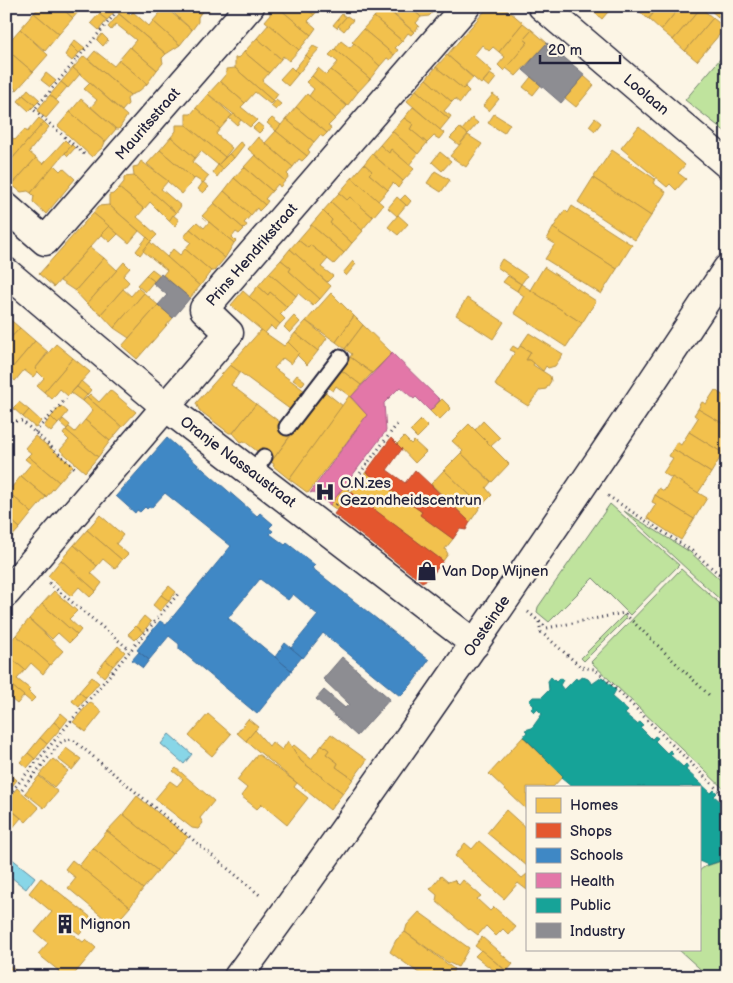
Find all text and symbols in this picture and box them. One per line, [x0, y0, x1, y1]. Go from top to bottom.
scale bar [540, 32, 620, 64]
text: 20 m [548, 41, 582, 60]
street label: Loolaan [619, 70, 673, 120]
street label: Mauritsstraat [112, 84, 185, 164]
street label: Prins Hendrikstraat [202, 199, 302, 310]
street label: Oranje Nassaustraat [176, 412, 300, 512]
place label: O.N.zes Gezondheidscentrun [340, 474, 482, 510]
hospital icon: O.N.zes Gezondheidscentrun [314, 481, 336, 503]
shop icon: Van Dop Wijnen [416, 560, 438, 582]
place label: Van Dop Wijnen [442, 562, 548, 581]
street label: Oosteinde [460, 592, 514, 660]
legend [526, 786, 700, 950]
text: Homes [570, 796, 619, 815]
text: Shops [570, 822, 613, 841]
text: Schools [570, 846, 624, 865]
text: Health [570, 872, 615, 891]
text: Public [570, 896, 611, 915]
building icon: Mignon [54, 913, 76, 935]
place label: Mignon [80, 915, 131, 934]
text: Industry [570, 922, 625, 941]

